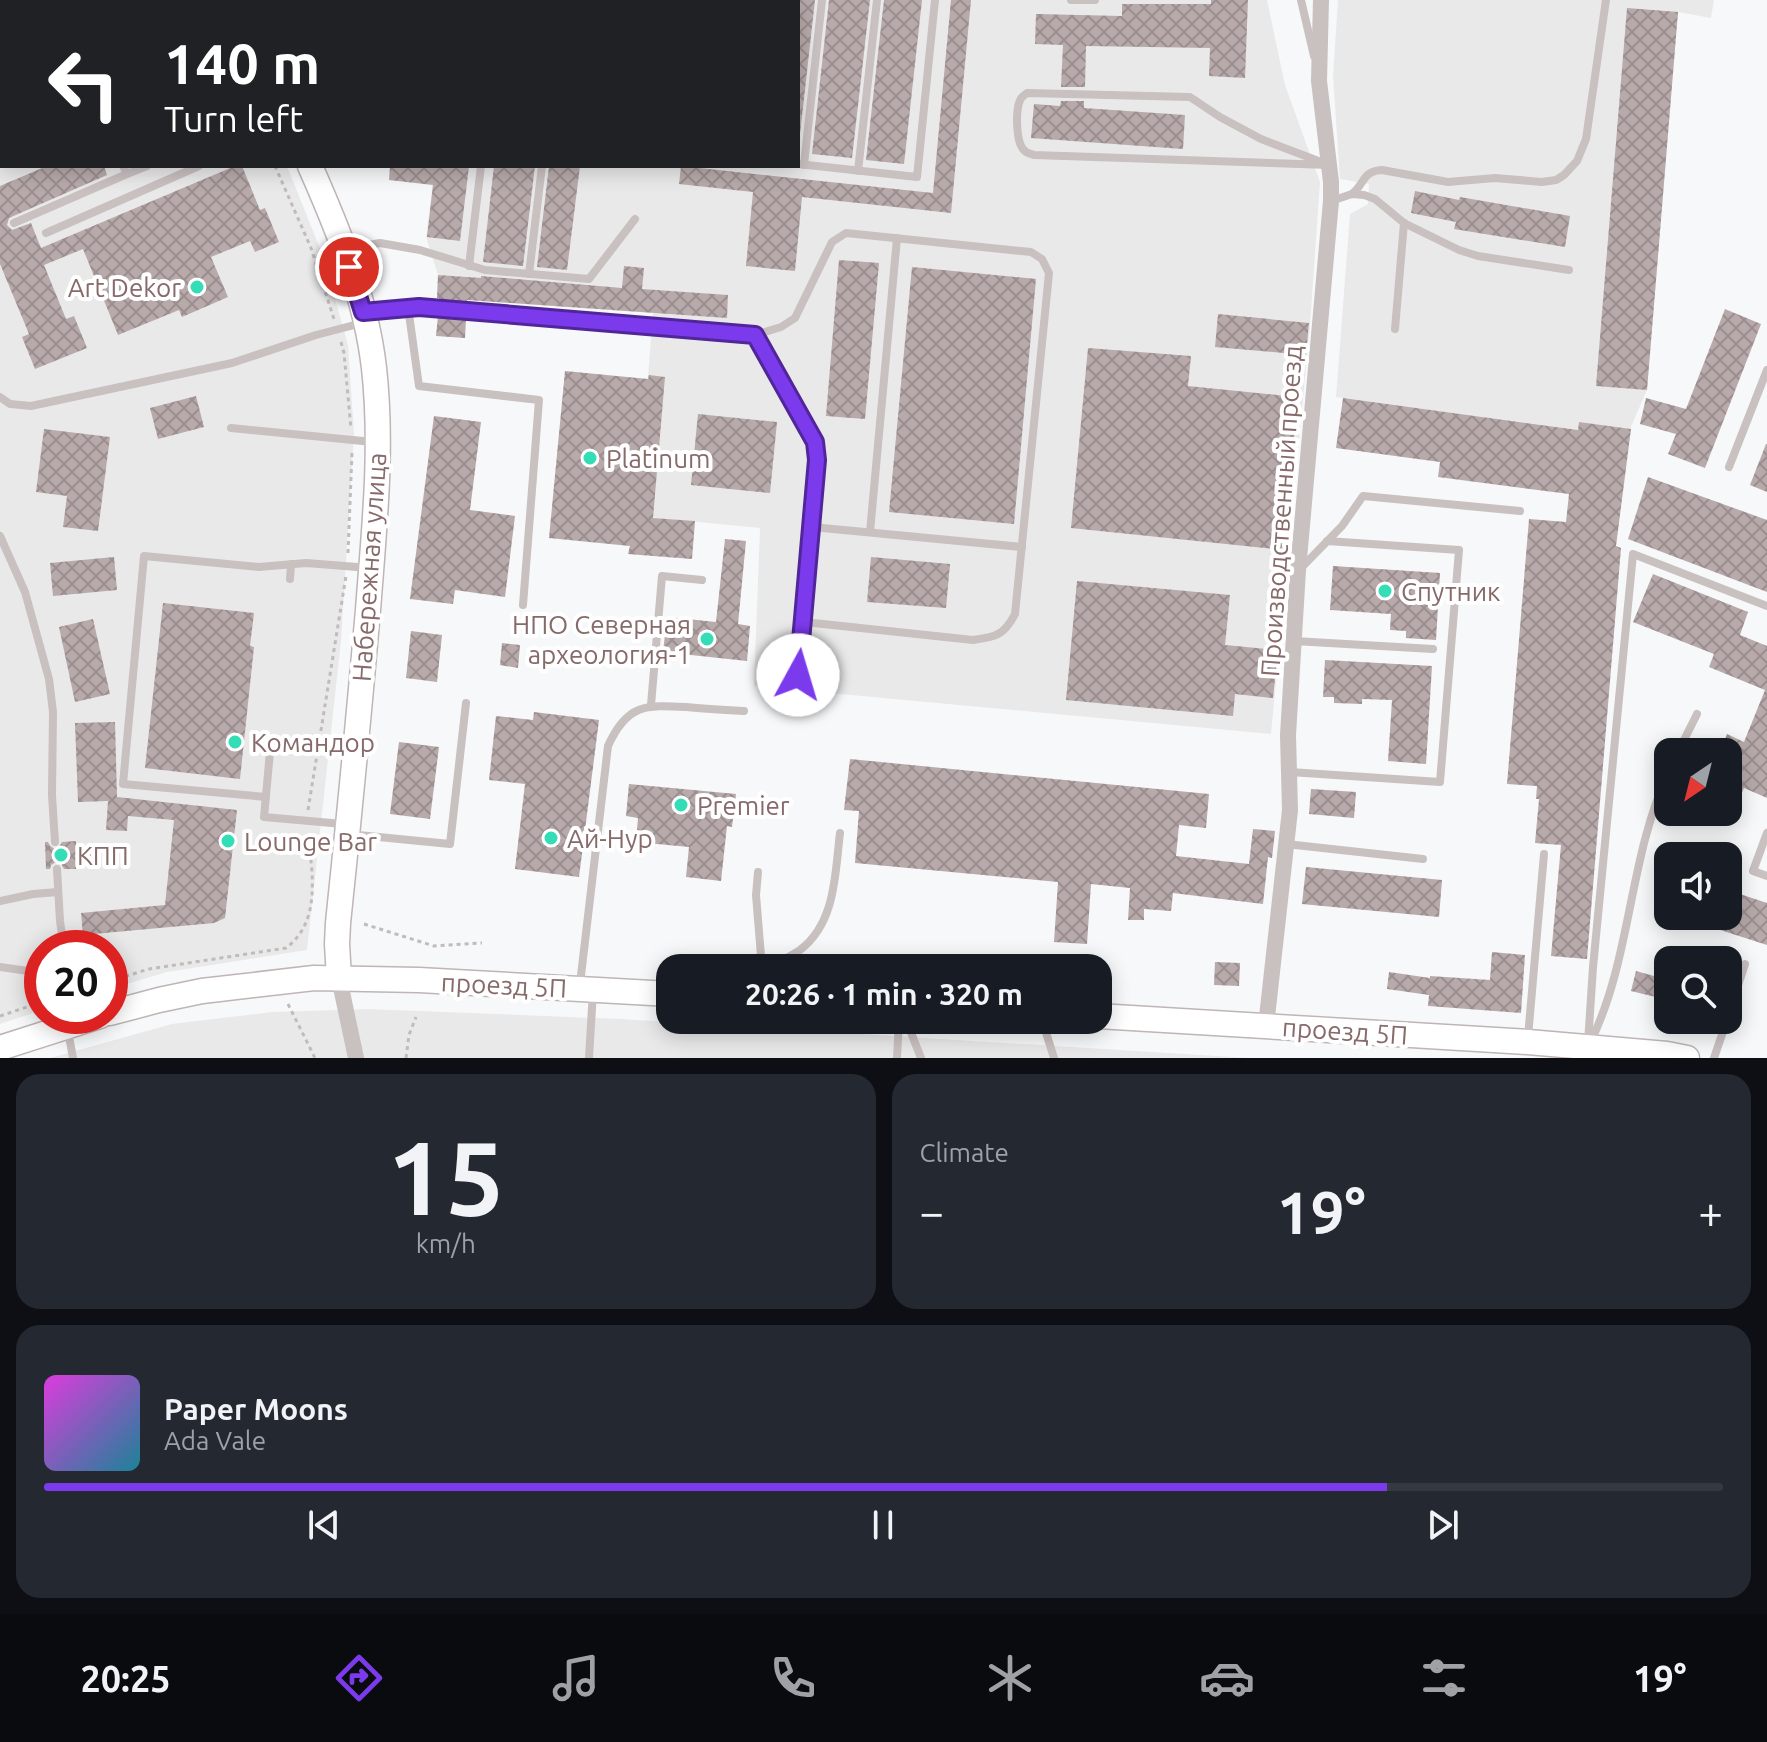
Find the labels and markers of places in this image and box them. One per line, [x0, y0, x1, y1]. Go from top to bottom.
pin [315, 233, 383, 301]
place label: Art Dekor [68, 273, 181, 302]
marker: Art Dekor [188, 278, 206, 296]
place label: Platinum [606, 444, 710, 473]
marker: Platinum [581, 449, 599, 467]
place label: Спутник [1401, 577, 1500, 606]
marker: Спутник [1376, 582, 1394, 600]
place label: НПО Северная археология-1 [512, 610, 691, 669]
marker: НПО Северная археология-1 [698, 630, 716, 648]
place label: Командор [251, 728, 375, 757]
marker: Командор [226, 733, 244, 751]
place label: Premier [697, 791, 790, 820]
marker: Premier [672, 796, 690, 814]
place label: Ай-Нур [567, 824, 653, 853]
place label: Lounge Bar [244, 827, 377, 856]
marker: Ай-Нур [542, 829, 560, 847]
marker: Lounge Bar [219, 832, 237, 850]
place label: КПП [77, 841, 129, 870]
marker: КПП [52, 846, 70, 864]

